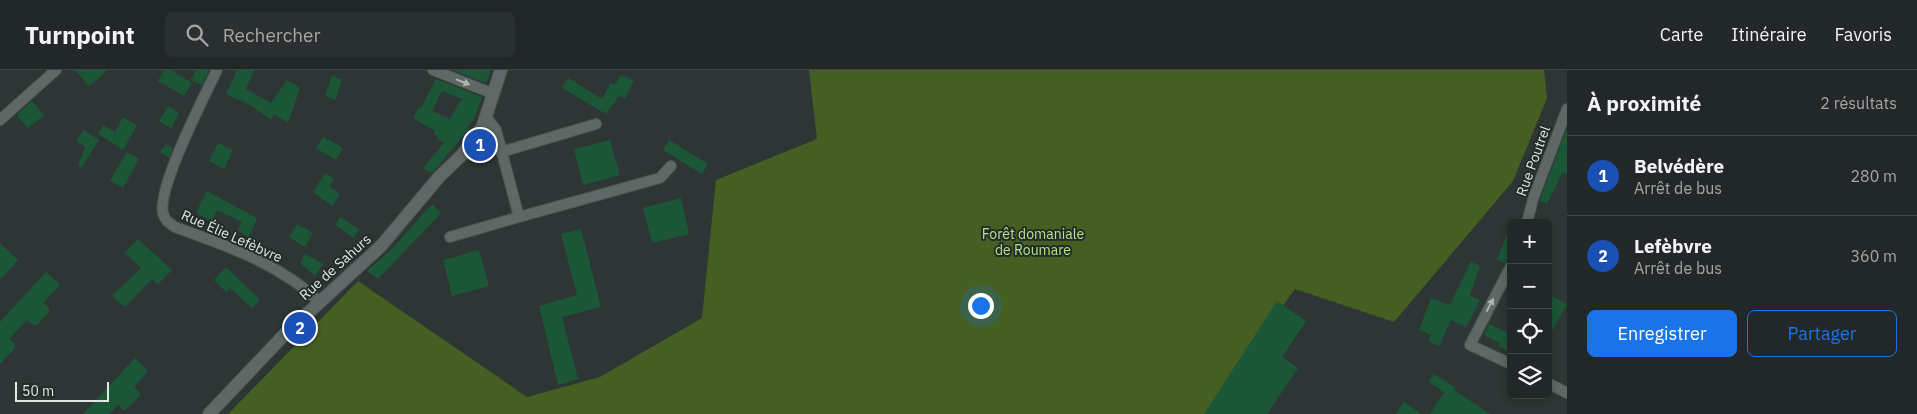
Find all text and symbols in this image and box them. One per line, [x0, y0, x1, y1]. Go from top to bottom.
search box [165, 12, 515, 57]
text: Turnpoint [25, 19, 135, 51]
icon: search [183, 21, 211, 49]
text: Rechercher [223, 23, 320, 47]
text: Carte [1660, 23, 1703, 46]
text: Itinéraire [1731, 23, 1807, 46]
text: Favoris [1835, 23, 1892, 46]
one-way arrow [456, 79, 471, 86]
text: À proximité [1587, 89, 1701, 117]
text: 2 résultats [1820, 93, 1897, 113]
street label: Rue Poutrel [1512, 123, 1554, 199]
pin: 1 [464, 126, 496, 164]
text: Belvédère [1634, 154, 1724, 178]
text: 1 [1598, 166, 1608, 186]
text: 280 m [1850, 166, 1897, 186]
text: Arrêt de bus [1634, 178, 1722, 198]
street label: Rue Élie Lefèbvre [179, 205, 286, 266]
map controls [1507, 219, 1552, 399]
button: + [1507, 219, 1552, 264]
park label: Forêt domaniale de Roumare [982, 225, 1084, 259]
street label: Rue de Sahurs [295, 230, 375, 304]
text: Lefèbvre [1634, 234, 1712, 258]
text: 2 [1598, 246, 1608, 266]
text: 360 m [1850, 246, 1897, 266]
text: Arrêt de bus [1634, 258, 1722, 278]
button: − [1507, 264, 1552, 309]
your location [968, 293, 994, 319]
one-way arrow [1485, 298, 1494, 312]
pin: 2 [284, 309, 316, 347]
button: locate [1507, 309, 1552, 354]
button: Enregistrer [1587, 310, 1737, 357]
button: Partager [1747, 310, 1897, 357]
button: layers [1507, 354, 1552, 399]
scale bar [15, 379, 109, 402]
text: 50 m [22, 382, 54, 400]

